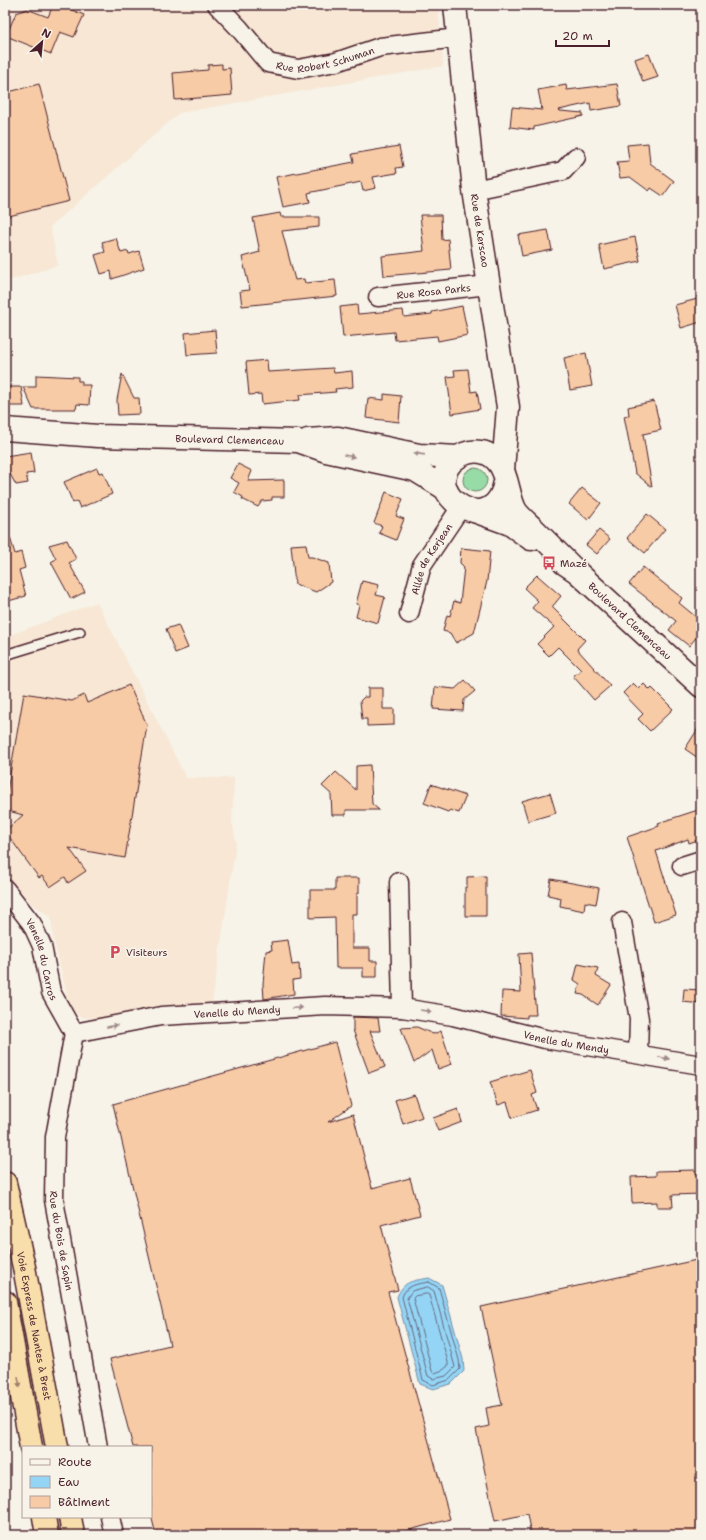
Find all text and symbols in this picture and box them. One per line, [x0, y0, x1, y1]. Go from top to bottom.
north arrow [22, 22, 62, 62]
scale bar [556, 22, 609, 48]
text: N [39, 25, 54, 42]
text: 20 m [562, 28, 593, 44]
street label: Rue Robert Schuman [275, 43, 376, 76]
street label: Rue de Kerscao [468, 193, 493, 268]
street label: Rue Rosa Parks [396, 280, 472, 301]
street label: Boulevard Clemenceau [175, 431, 284, 447]
one-way arrow [413, 451, 425, 457]
one-way arrow [343, 453, 355, 459]
street label: Allée de Kerjean [408, 521, 455, 596]
bus stop icon: Mazé [541, 555, 557, 571]
place label: Mazé [560, 557, 587, 570]
street label: Boulevard Clemenceau [586, 579, 675, 663]
street label: Venelle du Carros [23, 915, 61, 1003]
parking icon: Visiteurs [107, 944, 123, 960]
place label: Visiteurs [126, 946, 168, 959]
street label: Venelle du Mendy [193, 1002, 281, 1020]
one-way arrow [291, 1004, 303, 1011]
one-way arrow [420, 1009, 433, 1015]
one-way arrow [106, 1022, 118, 1028]
street label: Venelle du Mendy [522, 1027, 610, 1056]
one-way arrow [658, 1056, 670, 1062]
street label: Rue du Bois de Sapin [47, 1191, 76, 1292]
street label: Voie Express de Nantes à Brest [14, 1250, 55, 1401]
one-way arrow [17, 1376, 23, 1388]
legend [22, 1446, 152, 1518]
text: Route [58, 1454, 92, 1470]
text: Eau [58, 1474, 80, 1490]
text: Bâtiment [58, 1494, 110, 1510]

